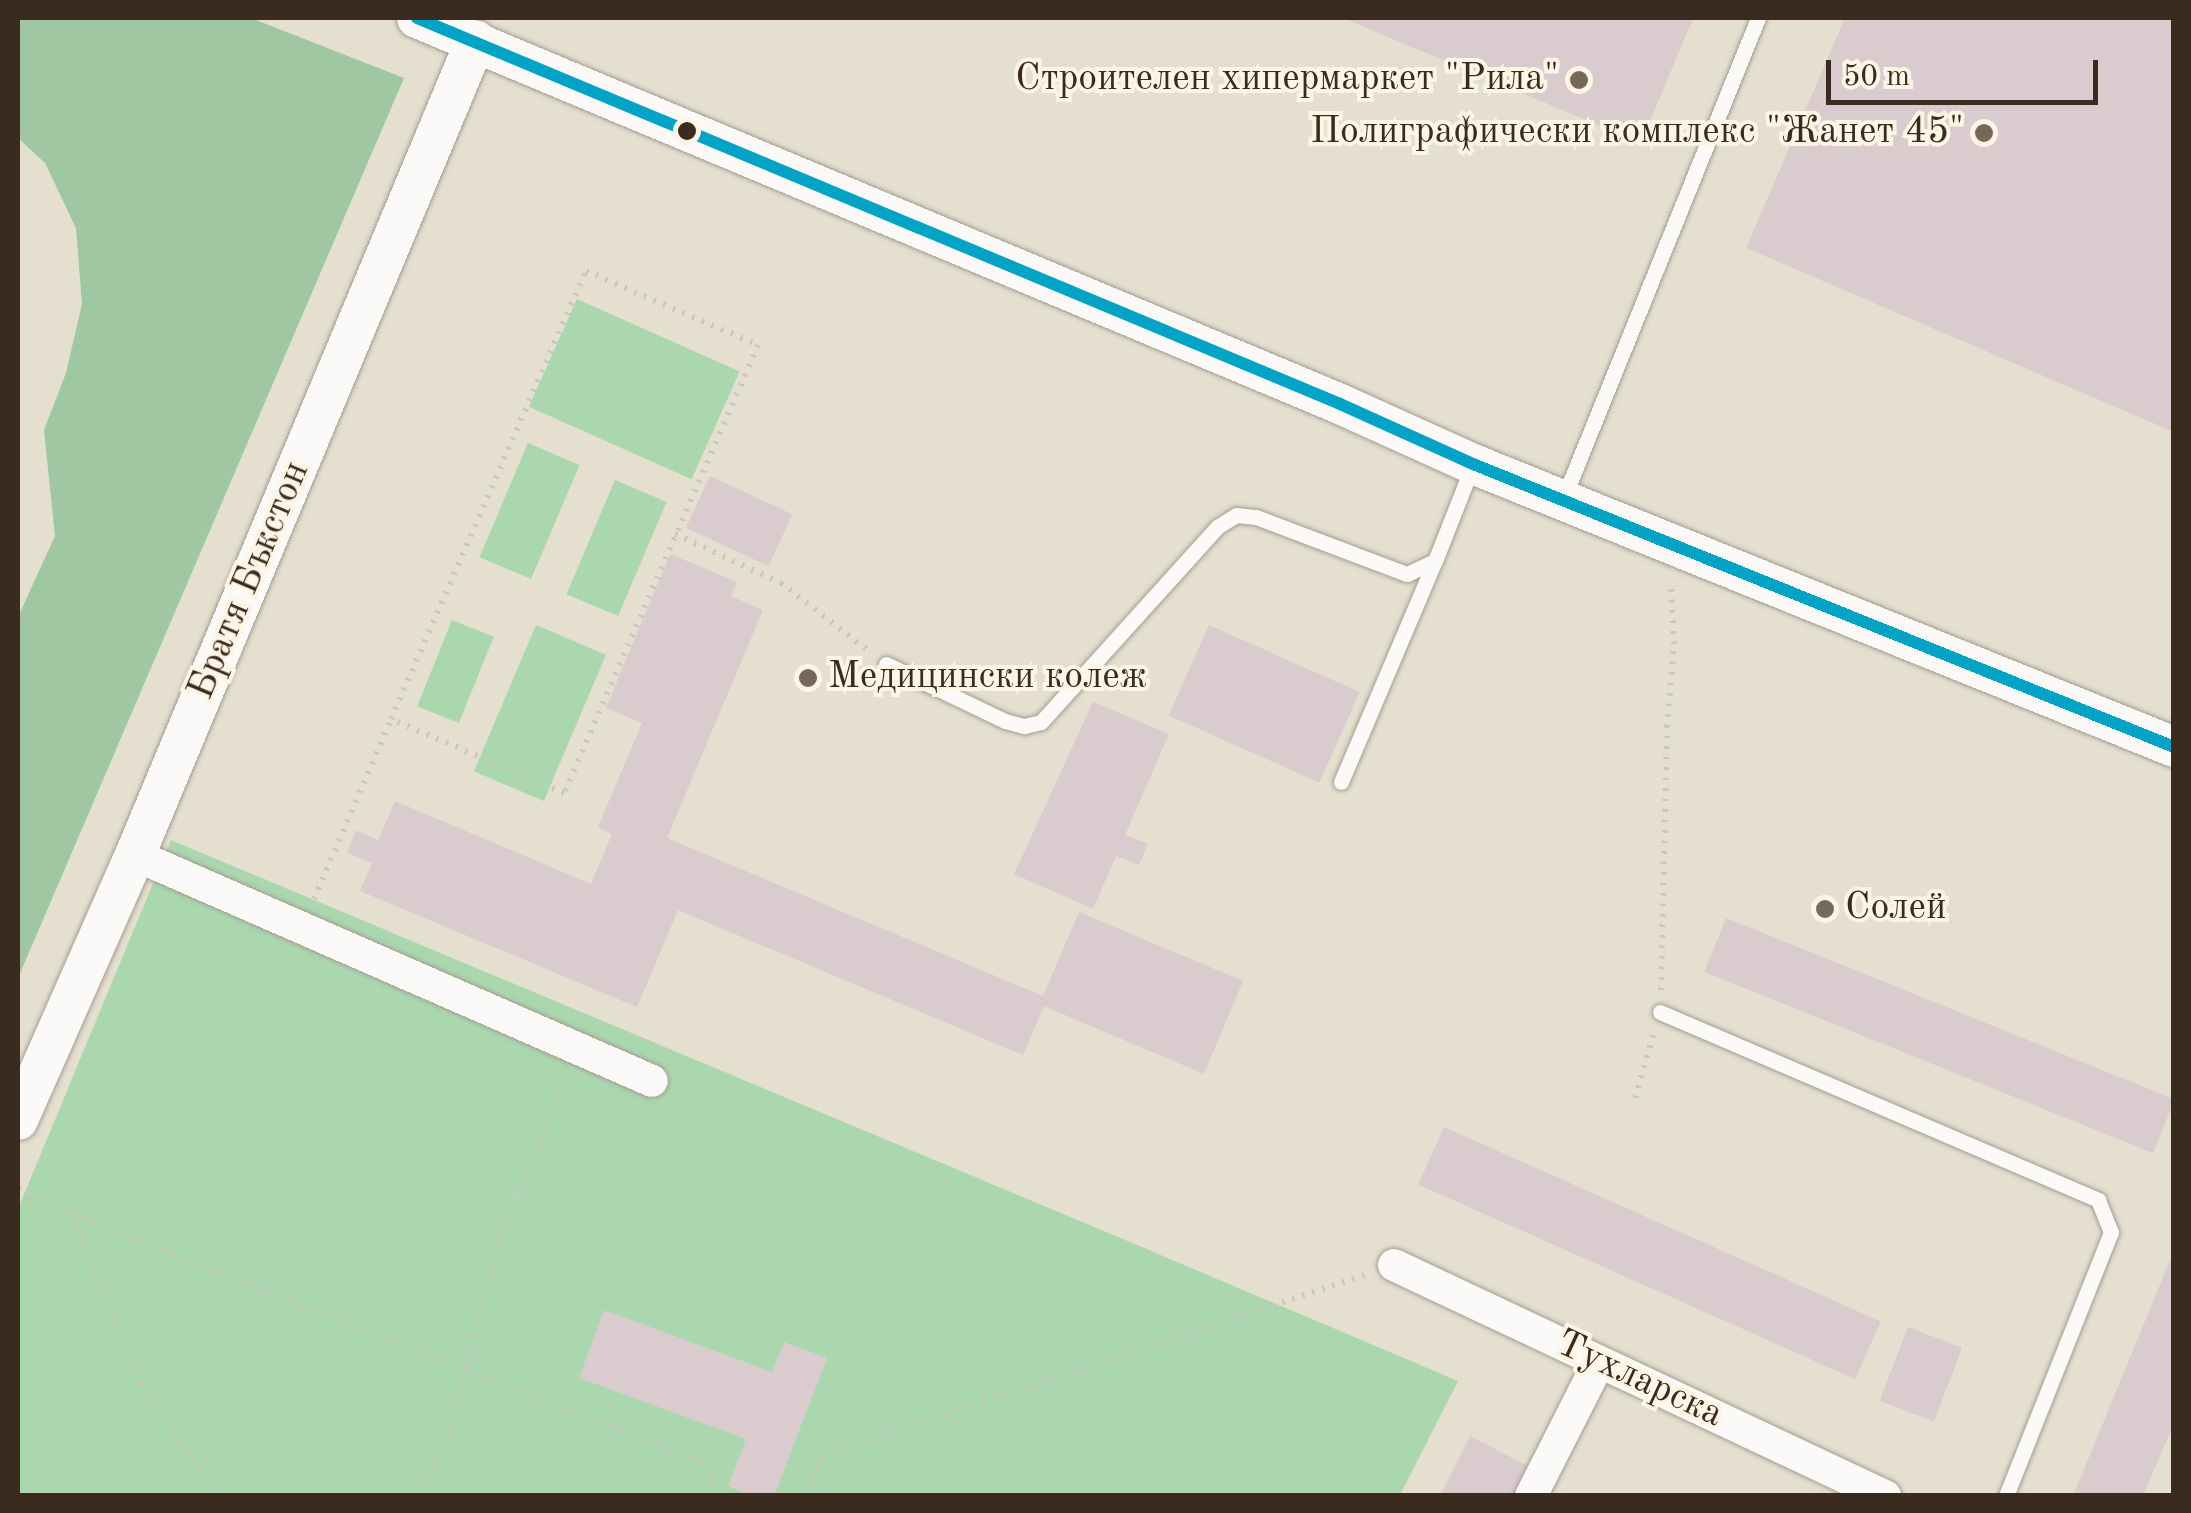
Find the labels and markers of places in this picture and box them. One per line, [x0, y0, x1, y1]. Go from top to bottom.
place label: Строителен хипермаркет "Рила" [1015, 57, 1559, 103]
marker: Строителен хипермаркет "Рила" [1568, 69, 1590, 91]
place label: Полиграфически комплекс "Жанет 45" [1310, 110, 1964, 156]
unlabelled marker [677, 121, 697, 141]
marker: Полиграфически комплекс "Жанет 45" [1973, 122, 1995, 144]
place label: Медицински колеж [828, 655, 1147, 701]
marker: Медицински колеж [797, 667, 819, 689]
place label: Солей [1845, 886, 1946, 932]
marker: Солей [1814, 898, 1836, 920]

